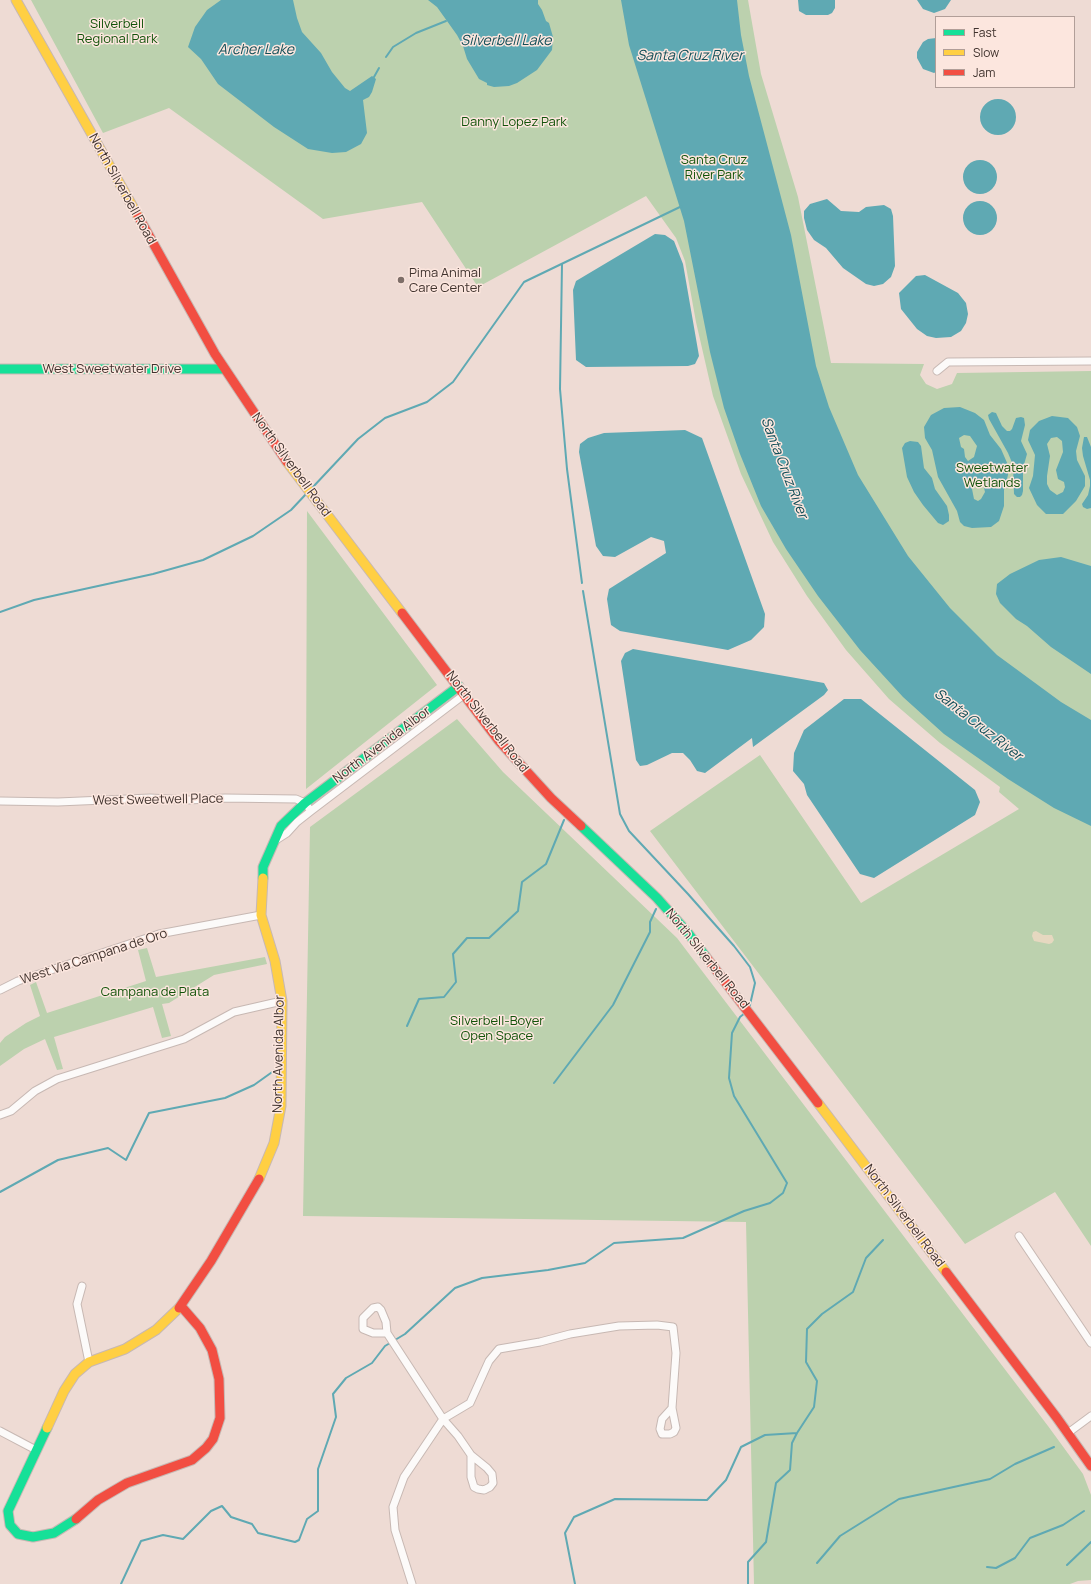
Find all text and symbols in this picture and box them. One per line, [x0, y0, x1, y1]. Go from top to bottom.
park label: Silverbell Regional Park [77, 16, 157, 47]
legend [935, 16, 1075, 88]
text: Fast [973, 24, 997, 41]
water label: Silverbell Lake [461, 33, 551, 49]
water label: Archer Lake [218, 42, 294, 58]
text: Slow [973, 44, 999, 61]
water label: Santa Cruz River [637, 48, 743, 64]
text: Jam [973, 64, 995, 81]
park label: Danny Lopez Park [461, 114, 567, 130]
street label: North Silverbell Road [85, 131, 159, 247]
park label: Santa Cruz River Park [681, 152, 747, 183]
place label: Pima Animal Care Center [409, 265, 482, 296]
marker: Pima Animal Care Center [396, 275, 406, 285]
street label: West Sweetwater Drive [43, 361, 181, 377]
street label: North Silverbell Road [248, 410, 334, 520]
water label: Santa Cruz River [757, 415, 811, 521]
park label: Sweetwater Wetlands [956, 460, 1028, 491]
street label: North Silverbell Road [443, 668, 531, 776]
water label: Santa Cruz River [931, 686, 1025, 764]
street label: North Avenida Albor [330, 703, 434, 787]
street label: West Sweetwell Place [93, 791, 223, 809]
street label: North Silverbell Road [662, 906, 752, 1012]
street label: West Via Campana de Oro [19, 926, 169, 988]
park label: Campana de Plata [101, 984, 209, 1000]
street label: North Avenida Albor [270, 995, 288, 1113]
park label: Silverbell-Boyer Open Space [450, 1013, 544, 1044]
street label: North Silverbell Road [860, 1162, 948, 1270]

